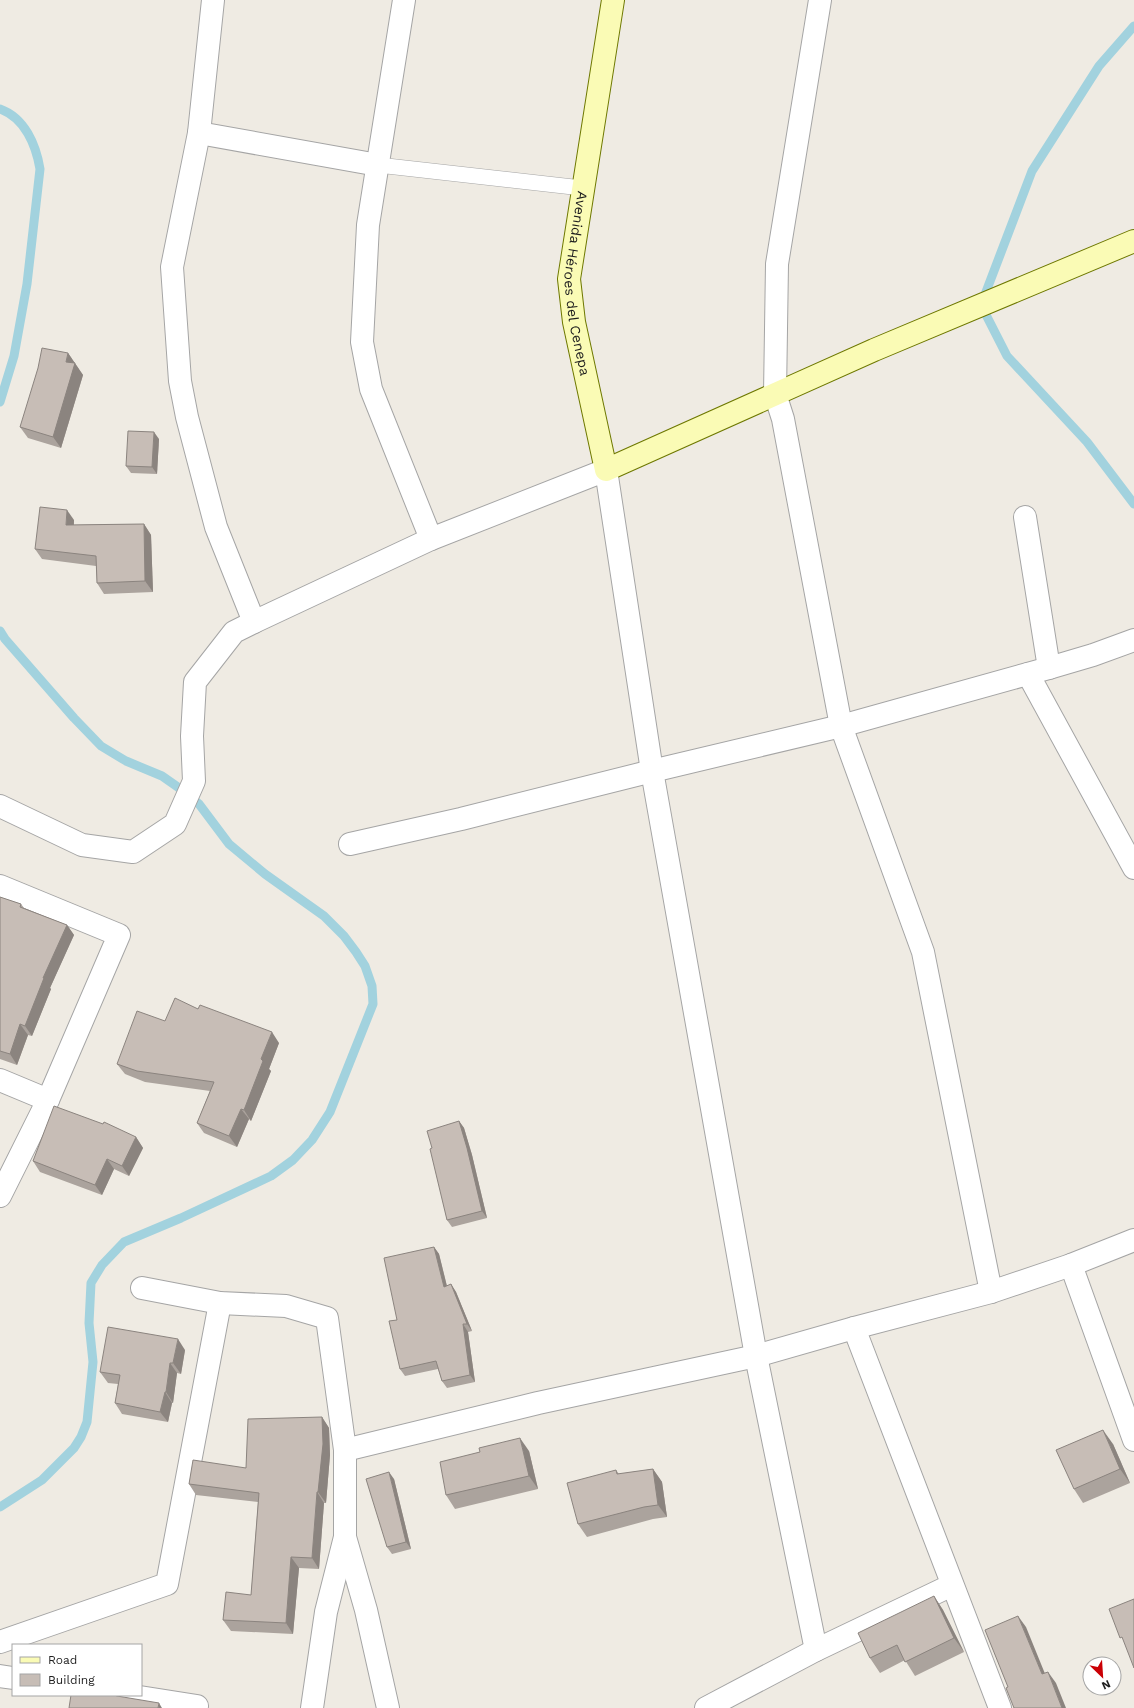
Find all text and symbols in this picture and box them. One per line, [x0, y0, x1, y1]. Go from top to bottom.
street label: Avenida Héroes del Cenepa [561, 190, 593, 377]
legend [12, 1644, 142, 1696]
text: Road [48, 1653, 77, 1667]
north arrow [1082, 1656, 1122, 1696]
text: Building [48, 1673, 95, 1687]
text: N [1100, 1677, 1112, 1692]

